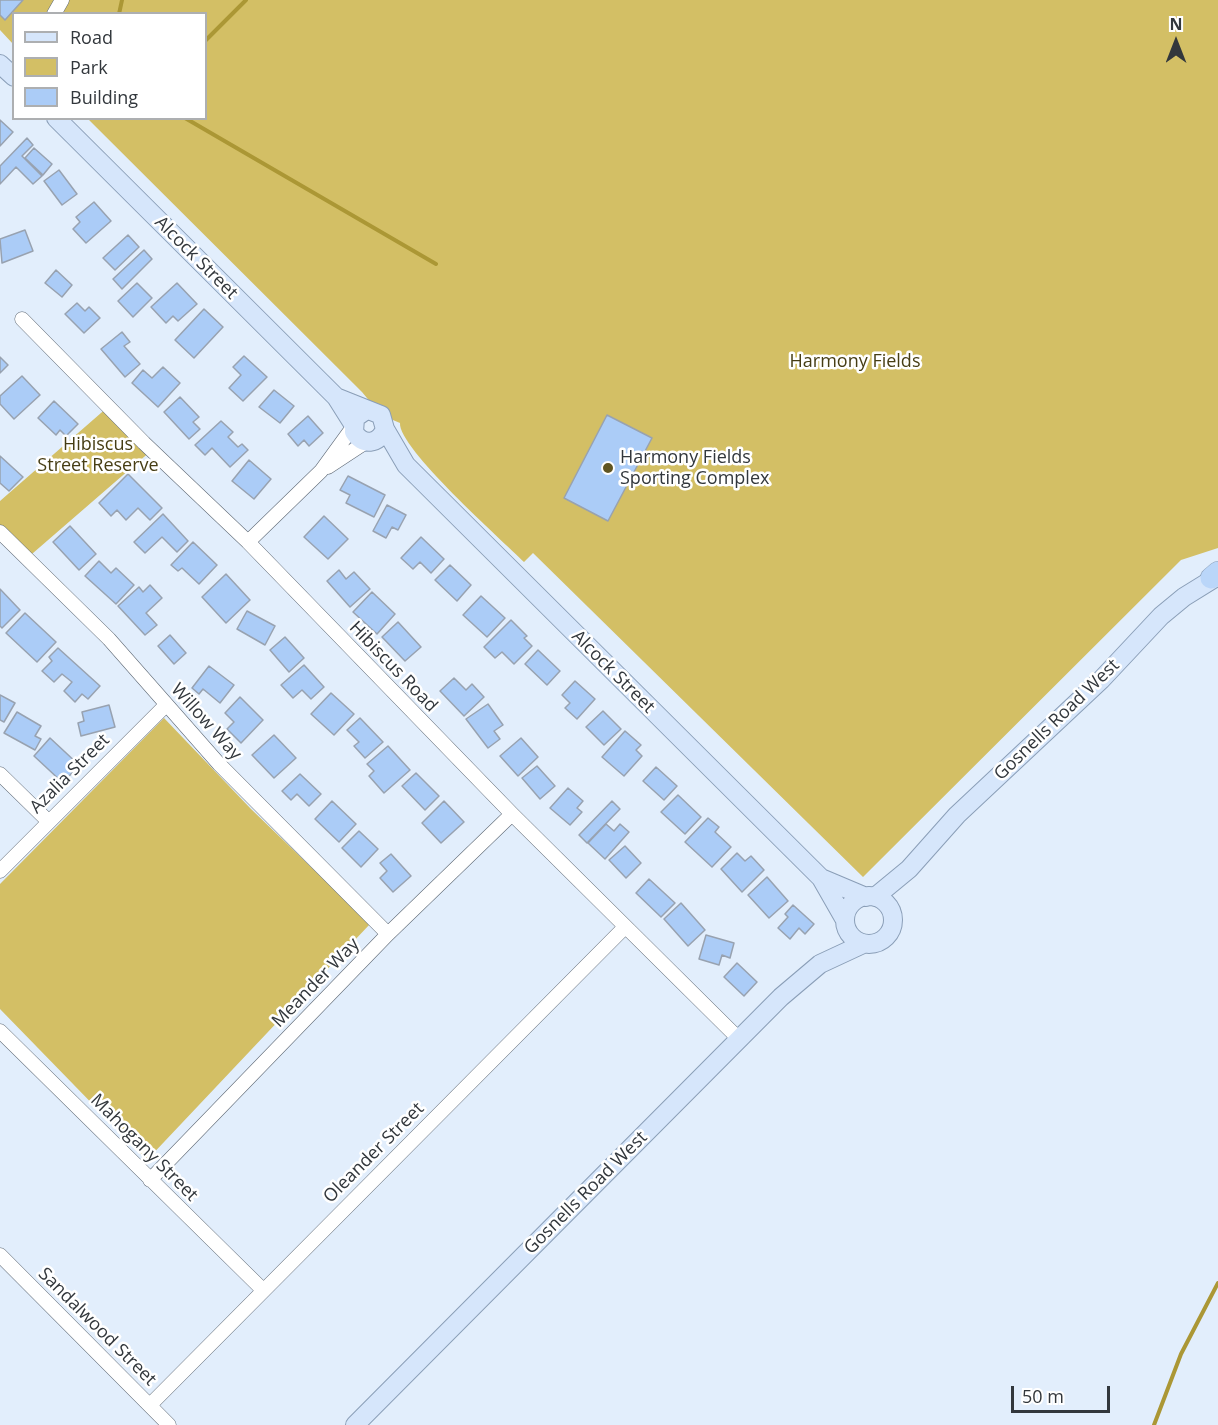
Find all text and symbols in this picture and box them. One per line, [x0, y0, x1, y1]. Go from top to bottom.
legend [12, 12, 207, 120]
north arrow [1146, 12, 1206, 72]
text: N [1169, 13, 1183, 35]
text: Road [70, 25, 113, 49]
text: Park [70, 55, 108, 79]
text: Building [70, 85, 138, 109]
street label: Alcock Street [150, 212, 242, 304]
park label: Harmony Fields [790, 351, 920, 373]
park label: Hibiscus Street Reserve [37, 434, 159, 476]
place label: Harmony Fields Sporting Complex [620, 447, 769, 490]
marker: Harmony Fields Sporting Complex [601, 461, 615, 475]
street label: Hibiscus Road [344, 617, 442, 717]
street label: Alcock Street [567, 626, 659, 718]
street label: Gosnells Road West [990, 655, 1124, 785]
street label: Willow Way [166, 679, 246, 765]
street label: Azalia Street [26, 730, 114, 818]
street label: Meander Way [268, 934, 364, 1032]
street label: Mahogany Street [86, 1090, 202, 1206]
street label: Oleander Street [319, 1098, 429, 1208]
street label: Gosnells Road West [520, 1127, 652, 1259]
street label: Sandalwood Street [33, 1263, 161, 1391]
scale bar [1014, 1374, 1113, 1412]
text: 50 m [1022, 1384, 1064, 1408]

